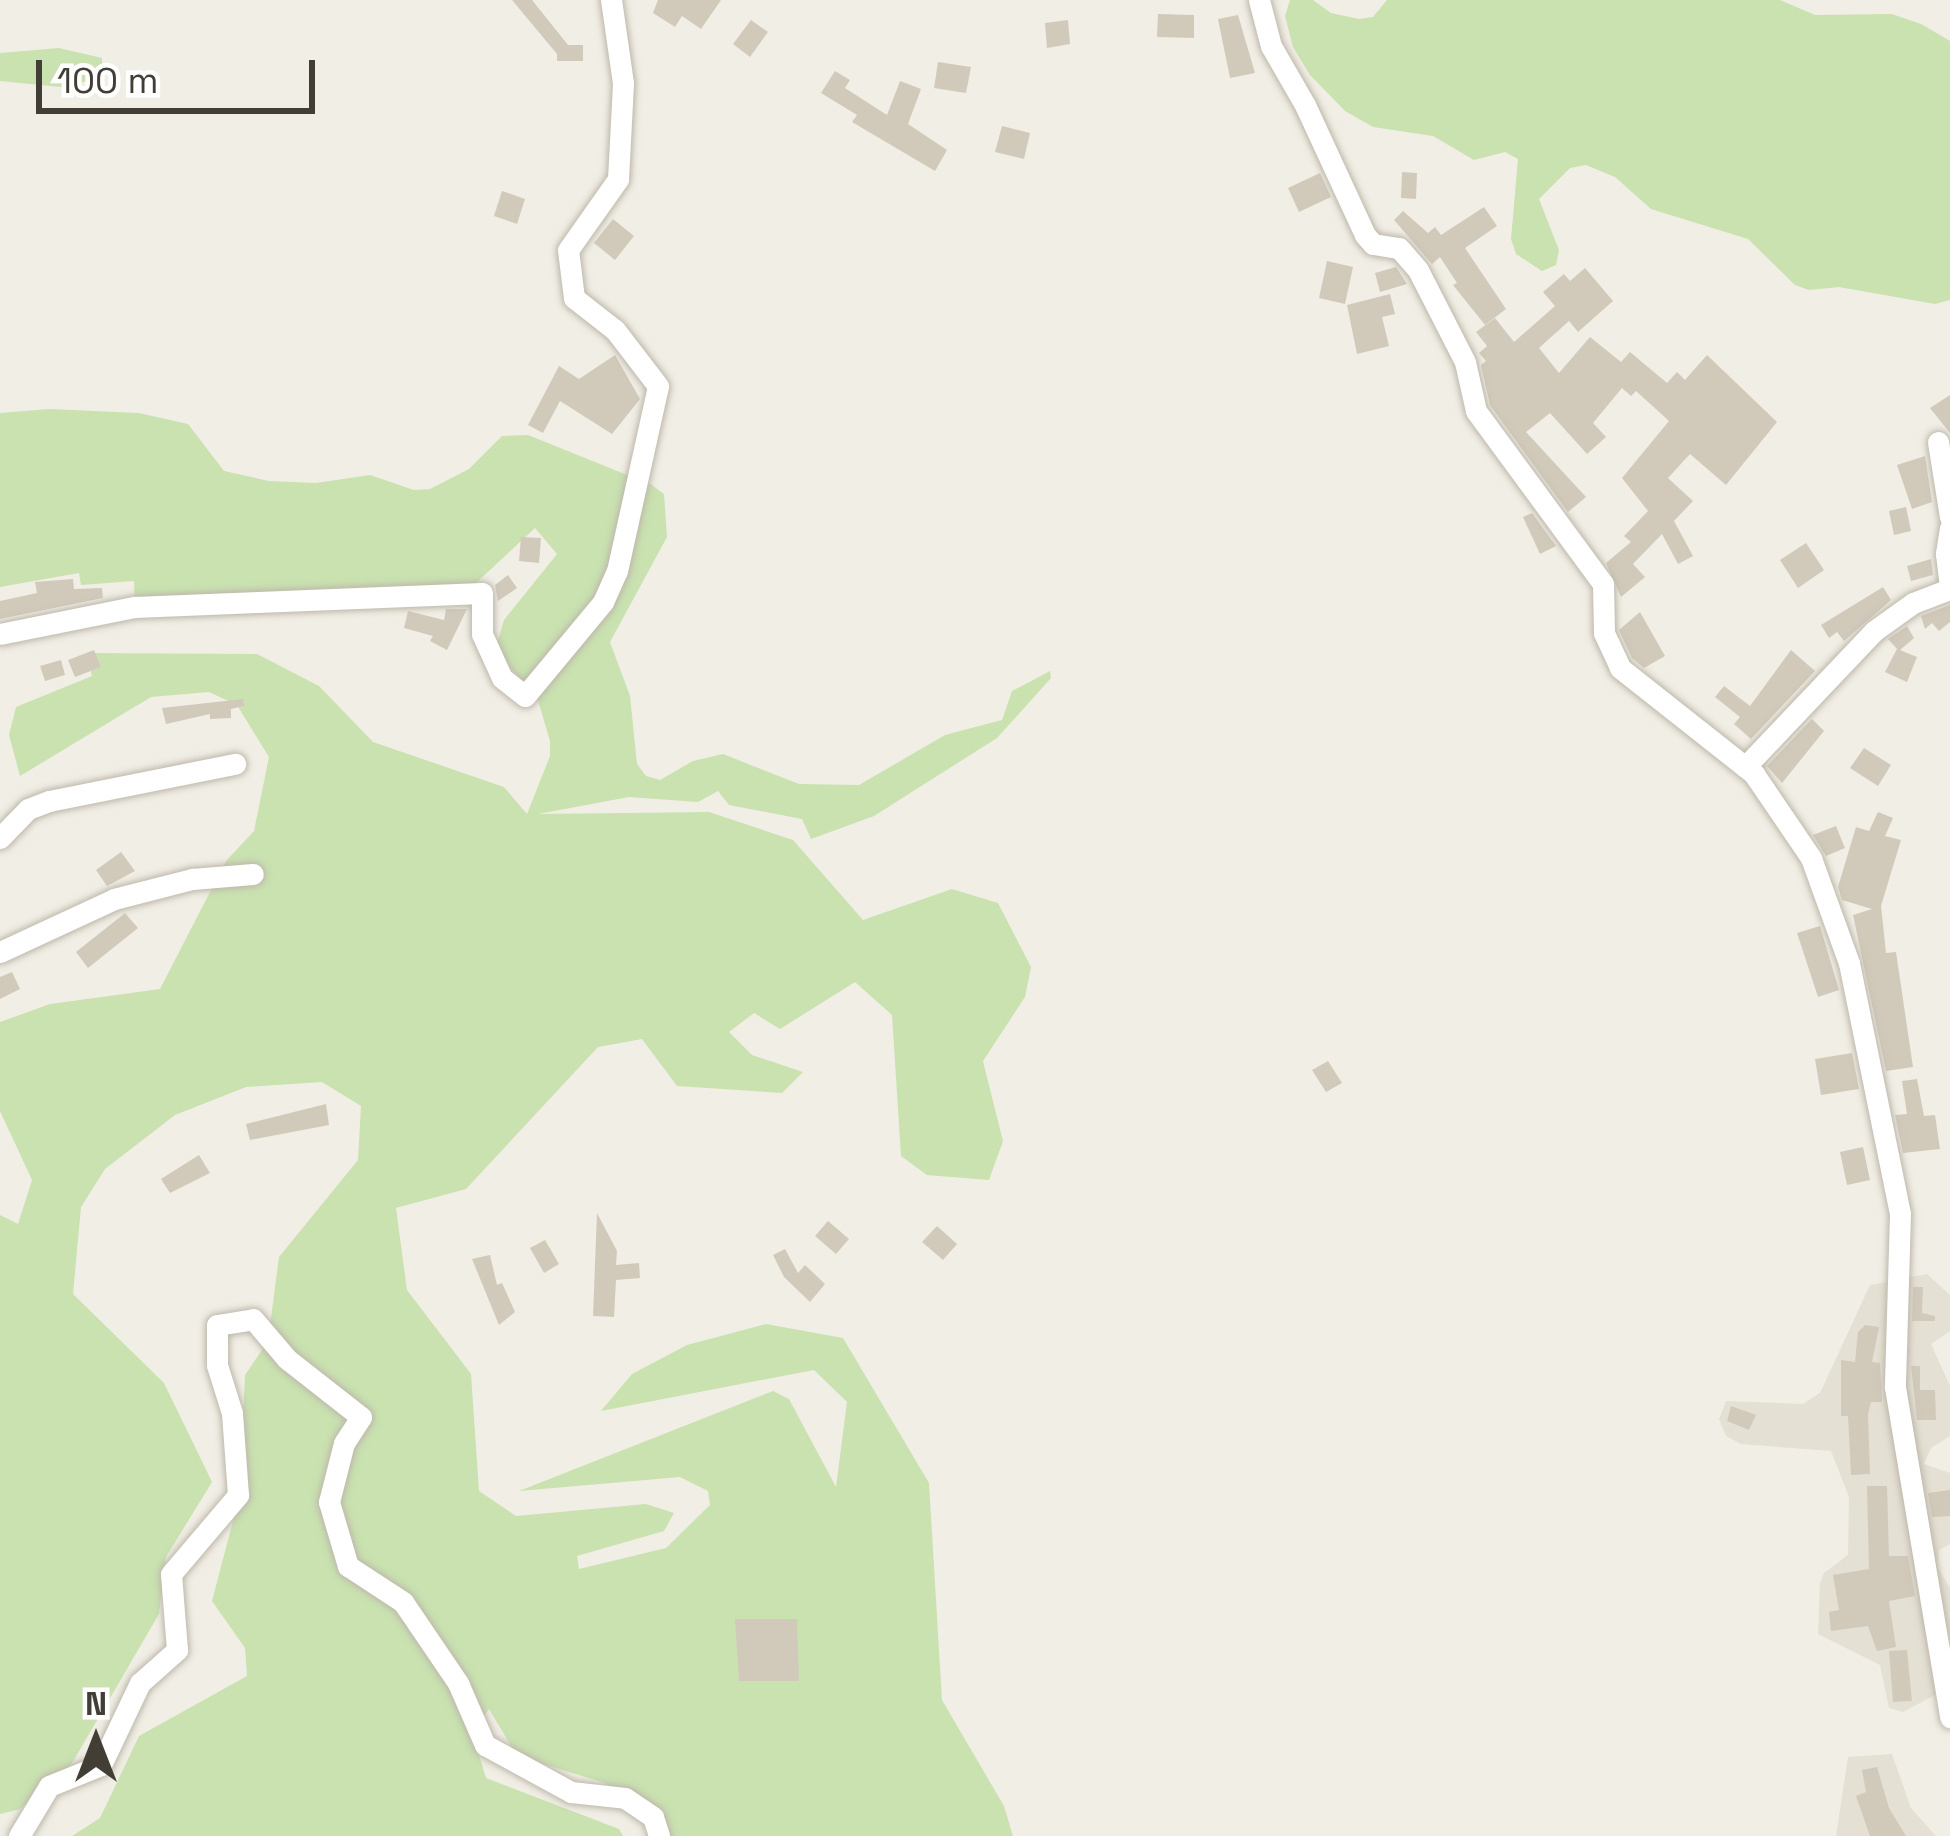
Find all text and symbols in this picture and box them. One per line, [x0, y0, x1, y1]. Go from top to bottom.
scale bar [42, 36, 321, 110]
text: 100 m [57, 58, 158, 104]
north arrow [36, 1680, 156, 1800]
text: N [85, 1683, 107, 1725]

